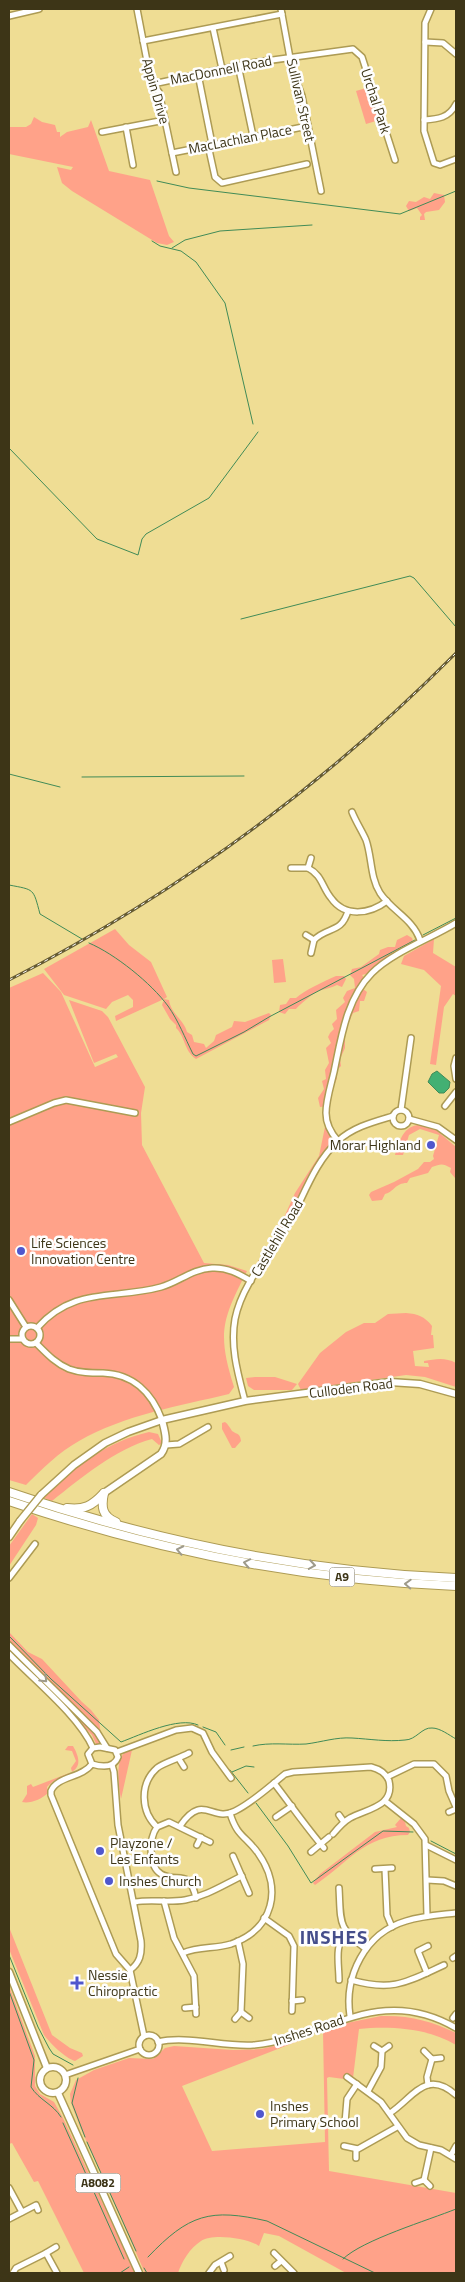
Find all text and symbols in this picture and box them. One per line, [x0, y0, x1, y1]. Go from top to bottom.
street label: MacDonnell Road [168, 49, 274, 90]
street label: Appin Drive [137, 56, 176, 126]
street label: Sullivan Street [282, 56, 321, 144]
street label: Urchal Park [356, 66, 397, 136]
street label: MacLachlan Place [187, 118, 293, 159]
place label: Morar Highland [330, 1134, 421, 1155]
marker: Morar Highland [425, 1139, 437, 1151]
street label: Castlehill Road [245, 1195, 308, 1280]
place label: Life Sciences Innovation Centre [31, 1232, 135, 1269]
marker: Life Sciences Innovation Centre [15, 1245, 27, 1257]
street label: Culloden Road [308, 1372, 394, 1403]
one-way arrow [176, 1545, 185, 1555]
one-way arrow [242, 1558, 251, 1568]
one-way arrow [308, 1559, 316, 1570]
road number: A9 [330, 1568, 354, 1586]
one-way arrow [403, 1578, 411, 1589]
one-way arrow [38, 1673, 47, 1682]
place label: Playzone / Les Enfants [110, 1832, 179, 1869]
marker: Playzone / Les Enfants [94, 1845, 106, 1857]
place label: Inshes Church [119, 1870, 202, 1891]
marker: Inshes Church [103, 1875, 115, 1887]
district label: INSHES [300, 1922, 368, 1951]
place label: Nessie Chiropractic [88, 1964, 158, 2001]
marker: Nessie Chiropractic [70, 1976, 84, 1990]
street label: Inshes Road [271, 2008, 346, 2051]
place label: Inshes Primary School [270, 2095, 359, 2132]
marker: Inshes Primary School [254, 2108, 266, 2120]
road number: A8082 [76, 2174, 120, 2192]

